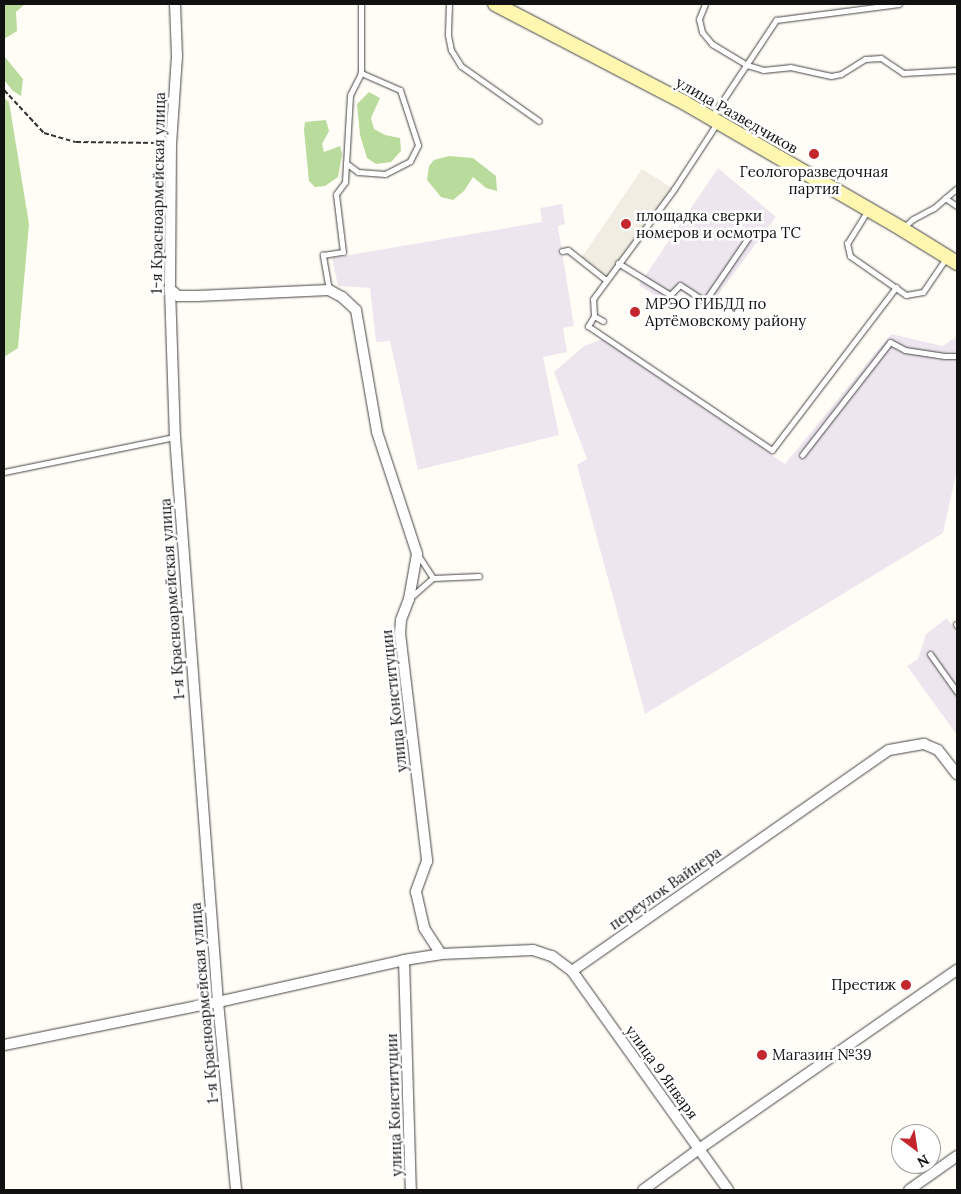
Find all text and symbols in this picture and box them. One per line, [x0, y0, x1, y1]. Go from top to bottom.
street label: улица Разведчиков [673, 73, 801, 157]
street label: 1-я Красноармейская улица [147, 92, 169, 294]
marker: Геологоразведочная партия [808, 148, 820, 160]
place label: Геологоразведочная партия [740, 162, 888, 197]
place label: площадка сверки номеров и осмотра ТС [636, 206, 801, 241]
marker: площадка сверки номеров и осмотра ТС [620, 218, 632, 230]
place label: МРЭО ГИБДД по Артёмовскому району [645, 294, 806, 329]
marker: МРЭО ГИБДД по Артёмовскому району [629, 306, 641, 318]
street label: 1-я Красноармейская улица [156, 498, 188, 700]
street label: улица Конституции [378, 629, 410, 773]
street label: переулок Вайнера [606, 843, 724, 933]
street label: 1-я Красноармейская улица [186, 902, 222, 1104]
place label: Престиж [831, 976, 896, 994]
marker: Престиж [900, 979, 912, 991]
street label: улица 9 Января [622, 1022, 702, 1122]
street label: улица Конституции [383, 1033, 405, 1177]
place label: Магазин №39 [772, 1046, 872, 1064]
marker: Магазин №39 [756, 1049, 768, 1061]
north arrow [891, 1124, 941, 1174]
text: N [914, 1150, 932, 1171]

